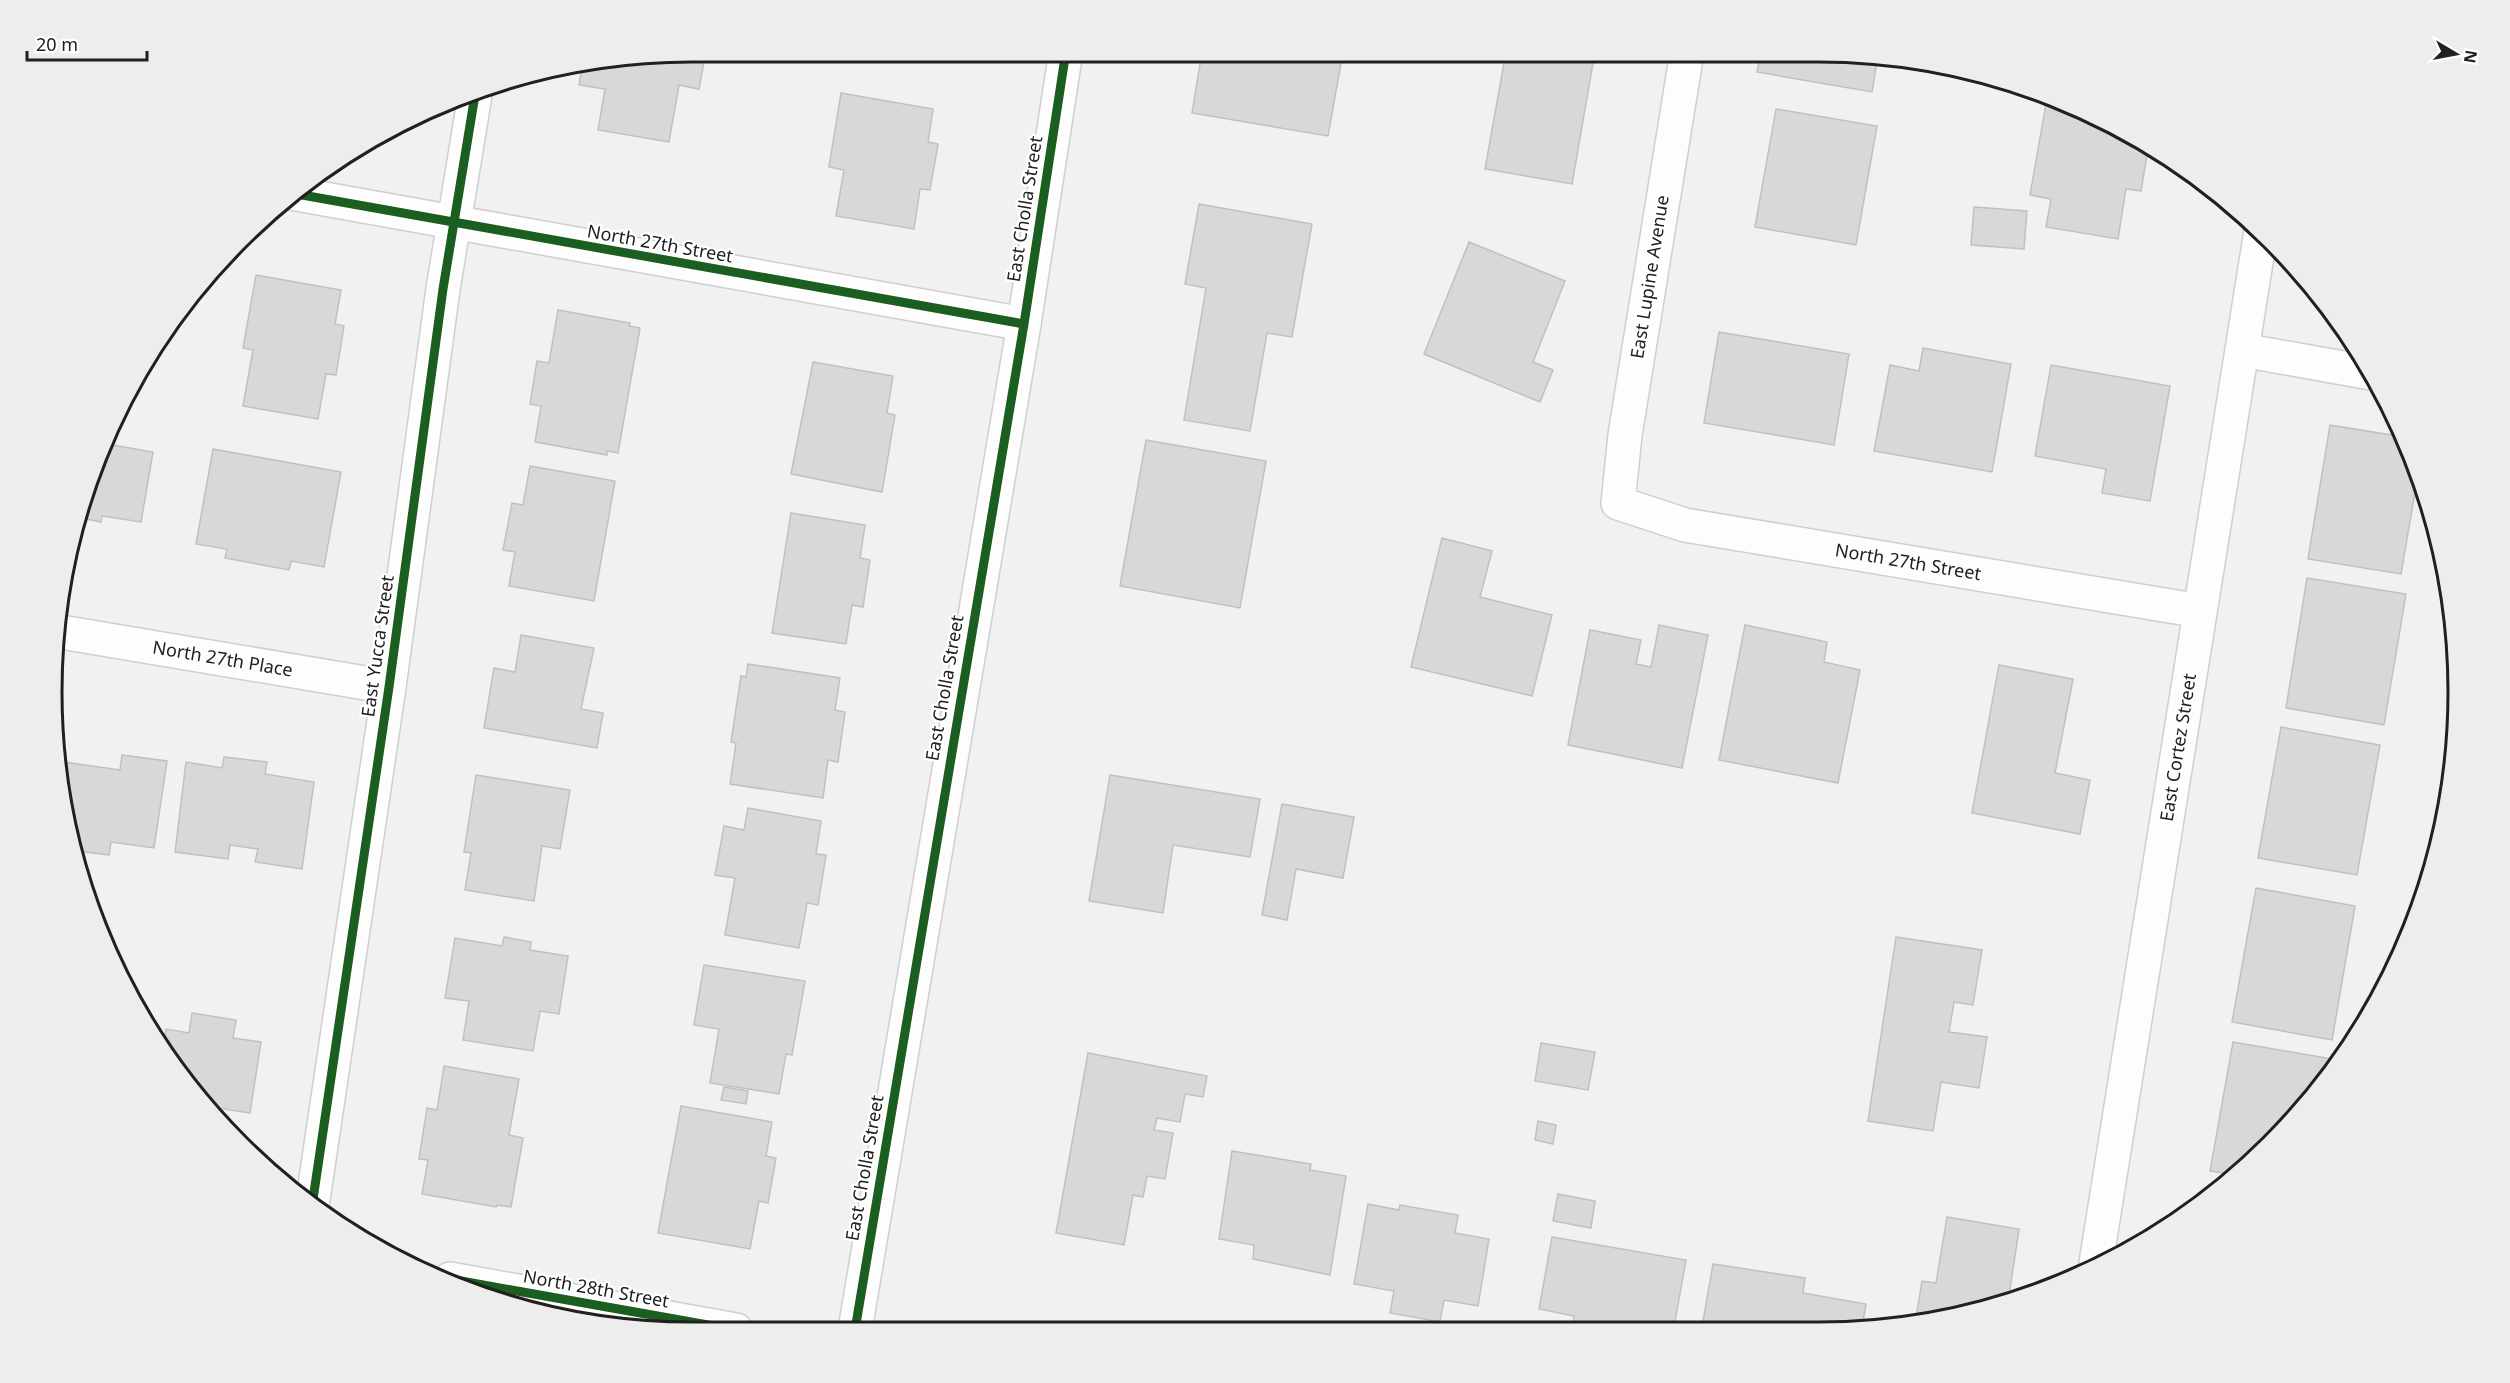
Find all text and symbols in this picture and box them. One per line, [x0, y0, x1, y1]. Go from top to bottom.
scale bar [27, 24, 147, 62]
north arrow [2426, 24, 2486, 84]
text: 20 m [36, 32, 78, 56]
text: N [2459, 48, 2483, 65]
street label: East Cholla Street [1001, 134, 1047, 284]
street label: East Lupine Avenue [1624, 193, 1674, 360]
street label: North 27th Street [585, 218, 735, 268]
street label: North 27th Street [1833, 537, 1983, 585]
street label: East Yucca Street [355, 573, 399, 718]
street label: East Cholla Street [919, 613, 969, 763]
street label: North 27th Place [151, 635, 295, 682]
street label: East Cortez Street [2154, 671, 2201, 823]
street label: East Cholla Street [839, 1093, 889, 1243]
street label: North 28th Street [521, 1263, 671, 1313]

